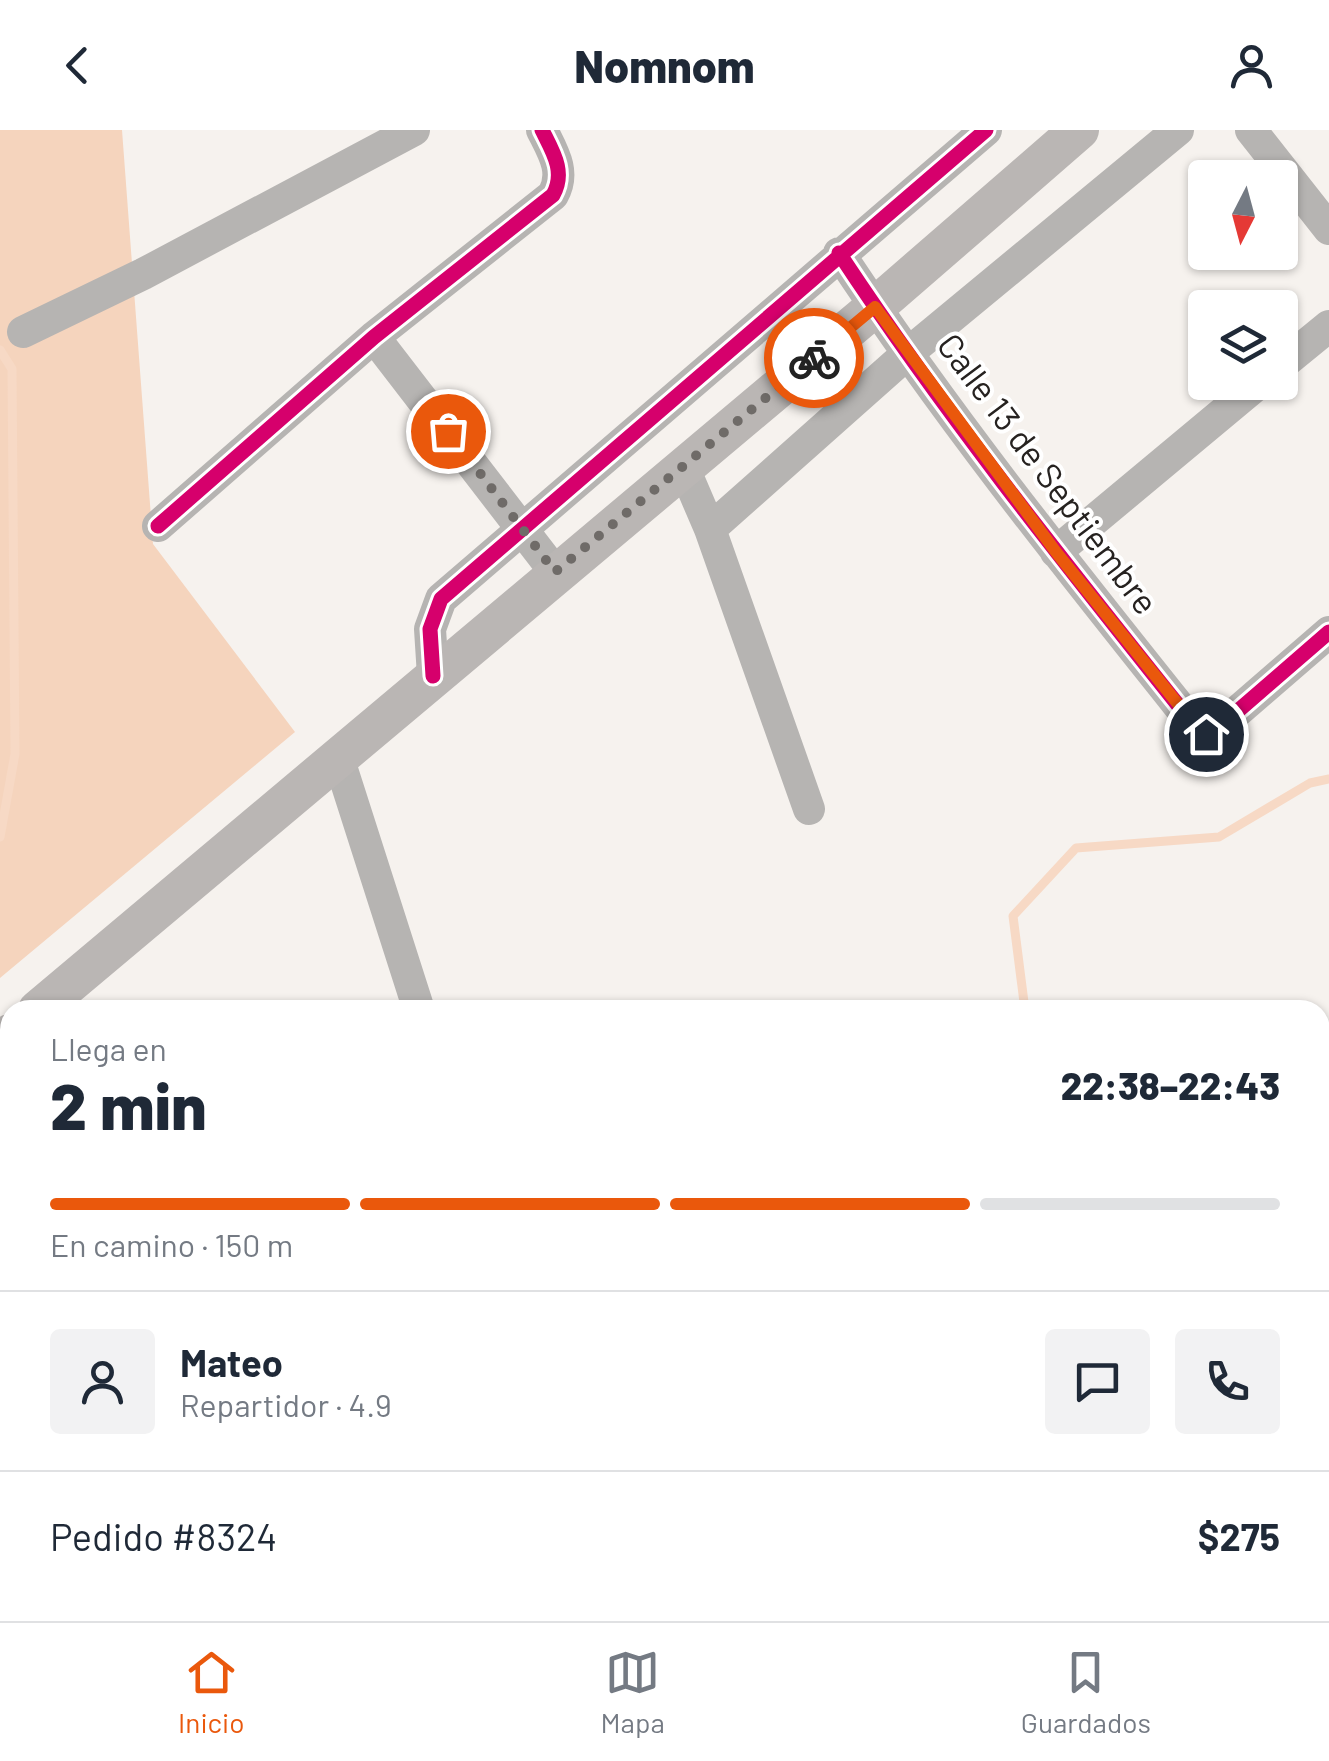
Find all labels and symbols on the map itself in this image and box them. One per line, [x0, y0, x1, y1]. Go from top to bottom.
north arrow [1188, 160, 1298, 270]
courier [764, 308, 864, 408]
street label: Calle 13 de Septiembre [930, 324, 1168, 622]
pin [406, 389, 491, 474]
pin [1164, 692, 1249, 777]

